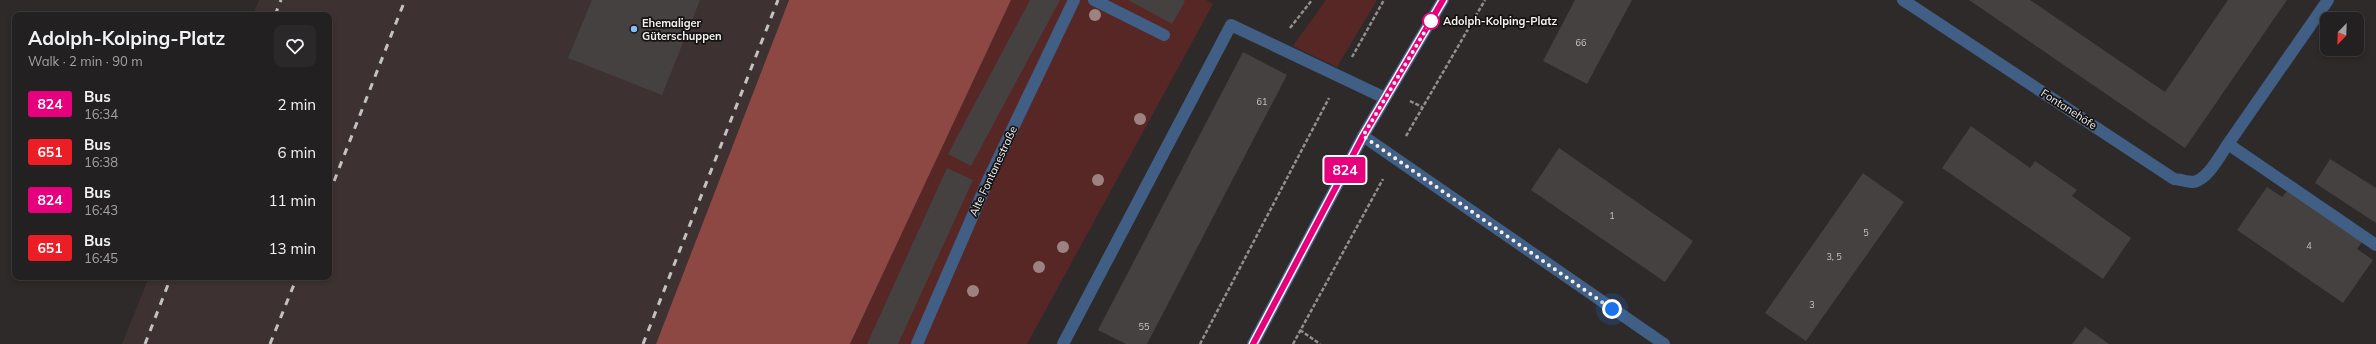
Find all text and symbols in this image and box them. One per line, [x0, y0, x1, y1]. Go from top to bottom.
marker: Adolph-Kolping-Platz [1422, 12, 1440, 30]
north arrow [2320, 12, 2364, 56]
map controls [2320, 12, 2364, 56]
place label: Adolph-Kolping-Platz [1443, 14, 1557, 28]
place label: Ehemaliger Güterschuppen [642, 16, 722, 43]
marker: Ehemaliger Güterschuppen [629, 24, 639, 34]
button: heart [274, 25, 316, 67]
text: Adolph-Kolping-Platz [28, 26, 225, 50]
house number: 66 [1576, 37, 1586, 48]
text: Walk · 2 min · 90 m [28, 53, 143, 69]
street label: Fontanehöfe [2038, 86, 2100, 132]
text: Bus [84, 87, 111, 106]
text: 824 [37, 95, 63, 113]
text: 2 min [278, 95, 316, 114]
house number: 61 [1257, 96, 1267, 107]
text: 16:34 [84, 106, 118, 122]
street label: Alte Fontanestraße [966, 124, 1020, 218]
text: Bus [84, 135, 111, 154]
text: 651 [37, 143, 63, 161]
text: 6 min [278, 143, 316, 162]
text: 16:38 [84, 154, 118, 170]
line badge: 824 [1322, 157, 1368, 183]
text: 824 [1332, 161, 1358, 179]
text: Bus [84, 183, 111, 202]
text: 824 [37, 191, 63, 209]
text: 11 min [269, 191, 316, 210]
text: 16:43 [84, 202, 118, 218]
house number: 1 [1609, 210, 1615, 221]
house number: 5 [1863, 227, 1869, 238]
text: Bus [84, 231, 111, 250]
text: 651 [37, 239, 63, 257]
text: 13 min [269, 239, 316, 258]
house number: 4 [2306, 240, 2312, 251]
text: 16:45 [84, 250, 118, 266]
house number: 3, 5 [1826, 251, 1842, 262]
your location [1602, 299, 1622, 319]
house number: 3 [1809, 299, 1815, 310]
house number: 55 [1139, 321, 1150, 332]

